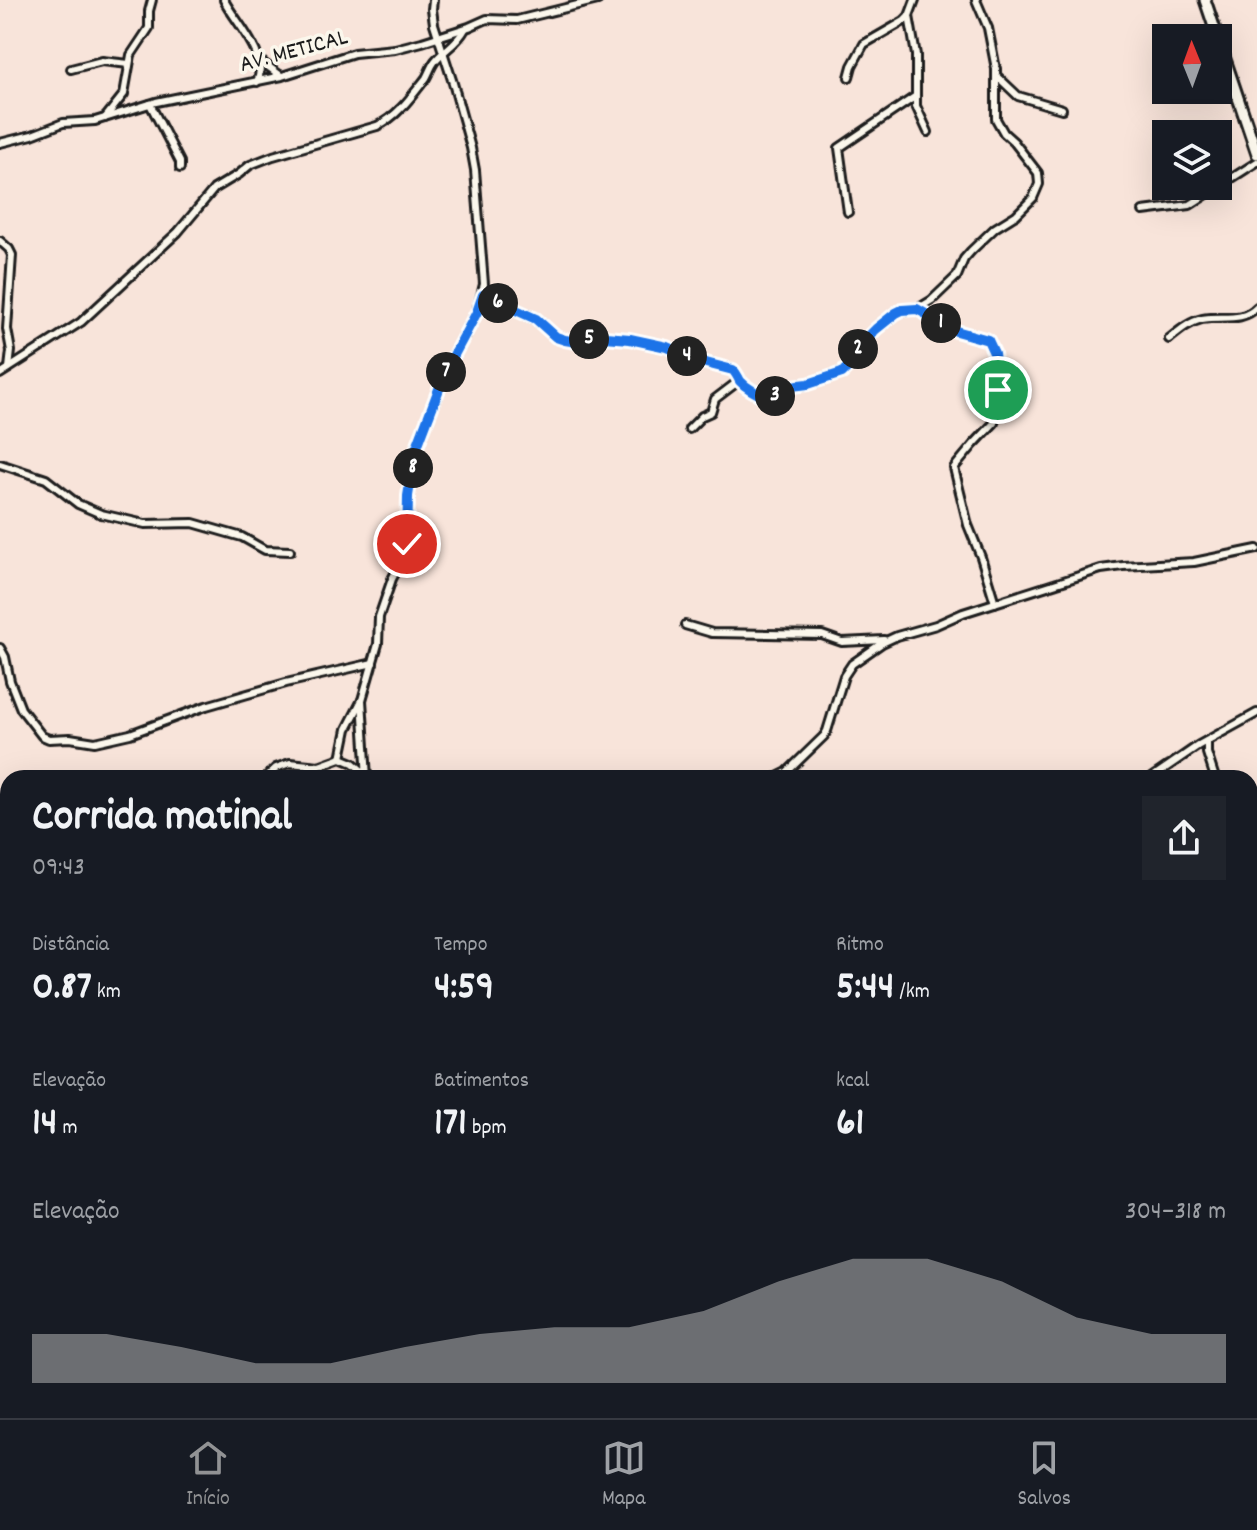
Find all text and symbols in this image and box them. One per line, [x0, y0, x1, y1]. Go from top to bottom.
street label: AV. METICAL [236, 21, 352, 83]
north arrow [1152, 24, 1232, 104]
map controls [1152, 24, 1232, 200]
button: layers [1152, 120, 1232, 200]
pin: 6 [478, 283, 518, 323]
text: 6 [493, 287, 503, 318]
pin: 1 [921, 303, 961, 343]
text: 1 [939, 307, 943, 338]
pin: 5 [569, 319, 609, 359]
text: 5 [584, 323, 594, 354]
pin: 2 [838, 329, 878, 369]
text: 2 [853, 333, 863, 364]
pin: 4 [667, 336, 707, 376]
text: 4 [682, 340, 692, 371]
pin: 7 [426, 352, 466, 392]
text: 7 [442, 356, 450, 387]
pin [964, 356, 1032, 424]
icon: arrive [976, 368, 1020, 412]
pin: 3 [755, 376, 795, 416]
text: 3 [770, 380, 780, 411]
pin: 8 [393, 448, 433, 488]
text: 8 [409, 452, 417, 483]
pin [373, 510, 441, 578]
icon: check [385, 522, 429, 566]
text: Corrida matinal [32, 788, 292, 851]
button: share [1142, 796, 1226, 880]
text: 09:43 [32, 850, 85, 887]
text: Distância [32, 930, 109, 961]
text: Tempo [434, 930, 488, 961]
text: Ritmo [836, 930, 884, 961]
text: 0.87 [32, 961, 92, 1018]
text: 4:59 [434, 961, 494, 1018]
text: 5:44 [836, 961, 894, 1018]
text: km [92, 977, 121, 1008]
text: /km [894, 977, 930, 1008]
text: Elevação [32, 1066, 106, 1097]
text: Batimentos [434, 1066, 529, 1097]
text: kcal [836, 1066, 869, 1097]
text: 14 [32, 1097, 57, 1154]
text: 171 [434, 1097, 467, 1154]
text: 61 [836, 1097, 864, 1154]
text: m [57, 1113, 78, 1144]
text: bpm [467, 1113, 507, 1144]
text: Elevação [32, 1194, 119, 1231]
text: 304–318 m [1125, 1194, 1226, 1231]
tab: Início [186, 1436, 230, 1515]
tab: Mapa [602, 1436, 646, 1515]
tab: Salvos [1018, 1436, 1071, 1515]

